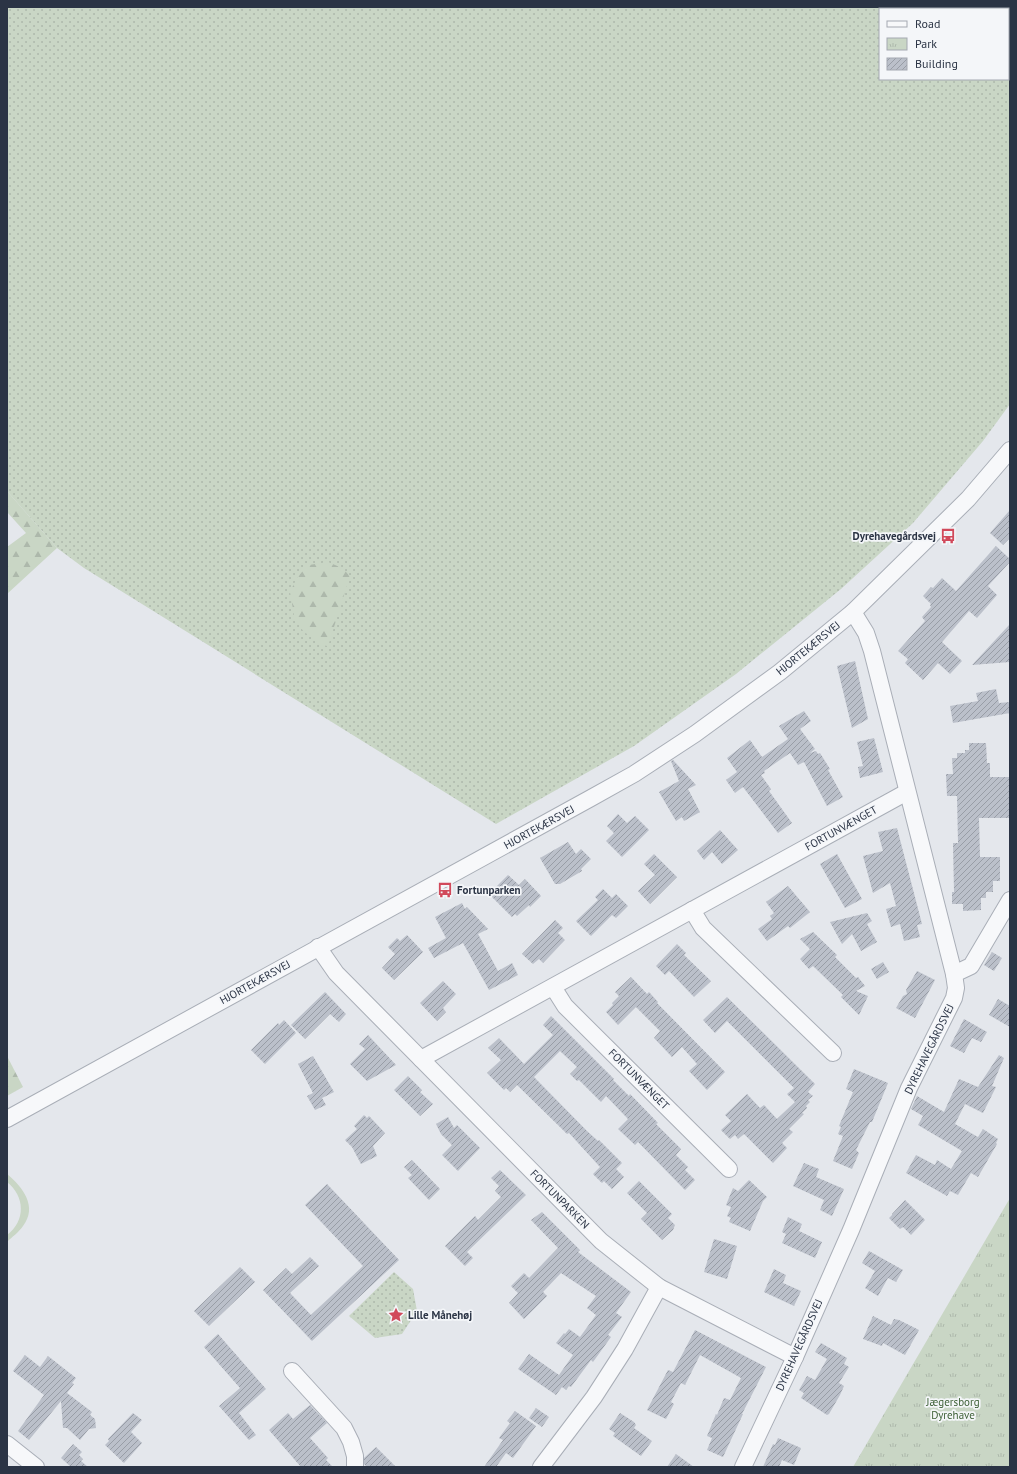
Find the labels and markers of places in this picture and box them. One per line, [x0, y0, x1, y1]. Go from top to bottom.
bus stop icon: Dyrehavegårdsvej [939, 527, 957, 545]
place label: Dyrehavegårdsvej [853, 529, 936, 543]
bus stop icon: Fortunparken [436, 881, 454, 899]
place label: Fortunparken [457, 883, 521, 897]
place icon: Lille Månehøj [387, 1306, 405, 1324]
place label: Lille Månehøj [408, 1308, 472, 1322]

